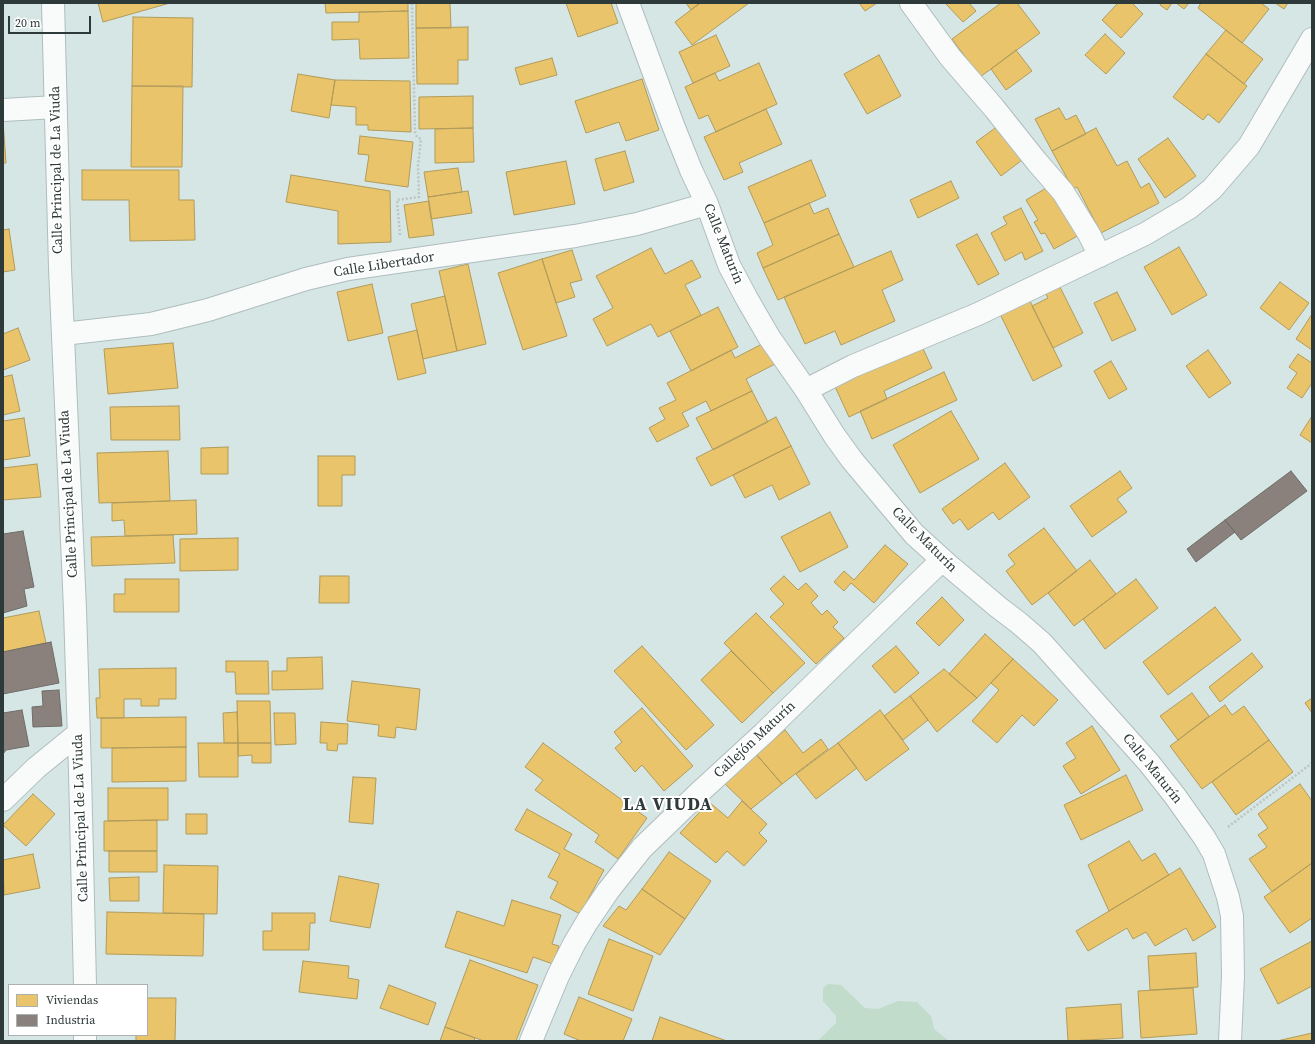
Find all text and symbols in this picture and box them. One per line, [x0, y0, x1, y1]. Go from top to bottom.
scale bar [10, 8, 93, 34]
text: 20 m [15, 15, 41, 31]
street label: Calle Principal de La Viuda [47, 86, 67, 254]
street label: Calle Maturín [699, 201, 747, 287]
street label: Calle Libertador [332, 249, 436, 281]
street label: Calle Principal de La Viuda [56, 410, 82, 578]
street label: Calle Maturín [888, 504, 960, 576]
street label: Callejón Maturín [711, 698, 799, 782]
street label: Calle Maturín [1119, 731, 1185, 807]
street label: Calle Principal de La Viuda [70, 734, 92, 902]
district label: LA VIUDA [623, 794, 713, 816]
legend [8, 984, 148, 1036]
text: Viviendas [46, 992, 98, 1008]
text: Industria [46, 1012, 95, 1028]

